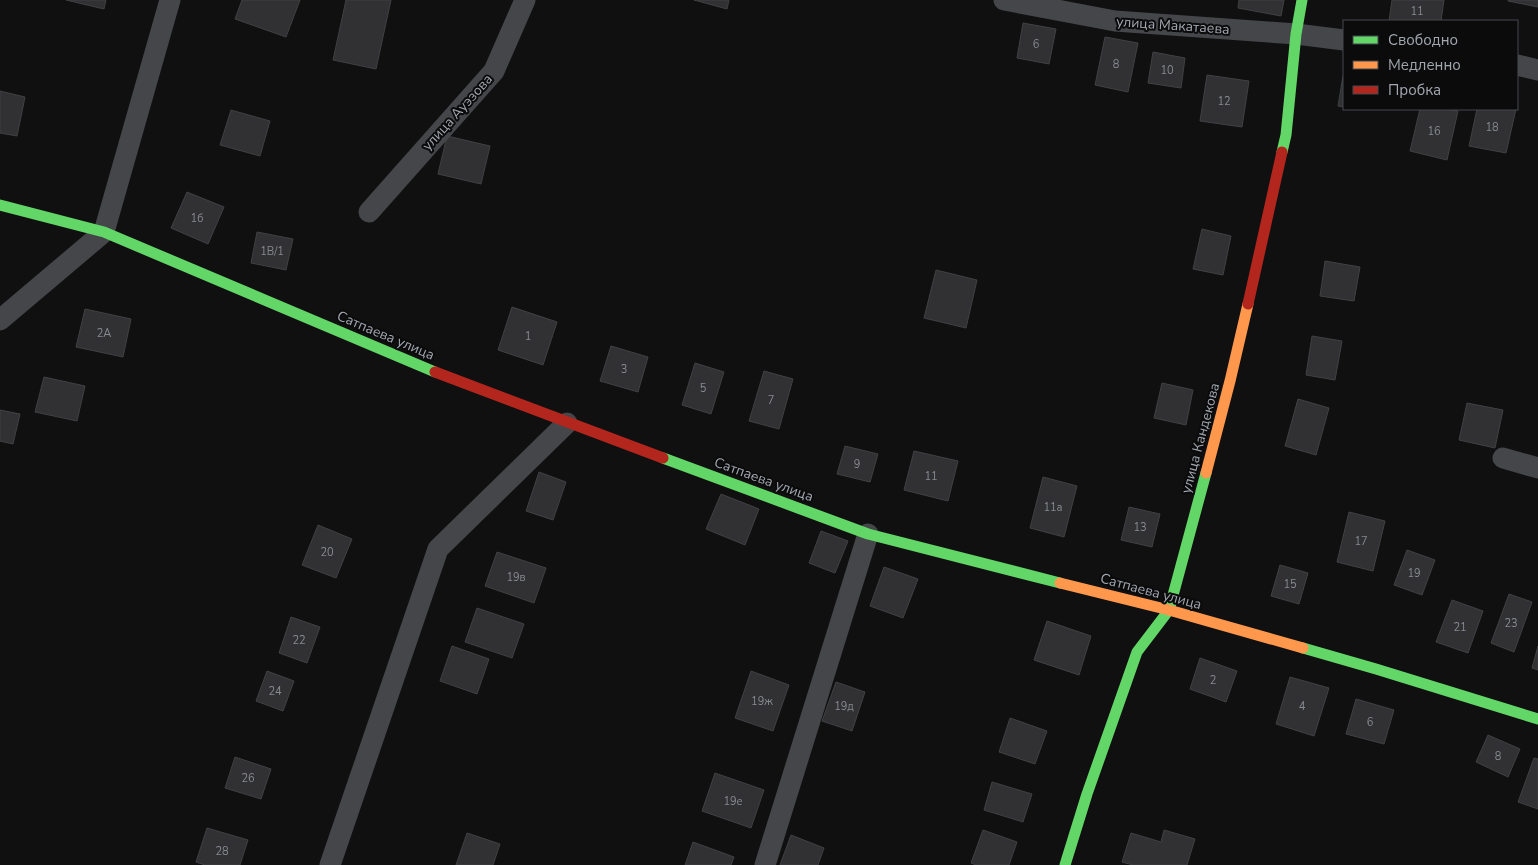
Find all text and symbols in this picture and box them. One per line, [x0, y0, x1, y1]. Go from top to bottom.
house number: 11 [1410, 4, 1424, 19]
street label: улица Макатаева [1116, 12, 1230, 39]
legend [1343, 20, 1518, 110]
text: Свободно [1388, 30, 1458, 50]
house number: 6 [1033, 37, 1040, 52]
text: Медленно [1388, 55, 1461, 75]
house number: 8 [1113, 57, 1120, 72]
house number: 10 [1160, 63, 1174, 78]
street label: улица Ауэзова [418, 70, 497, 155]
text: Пробка [1388, 80, 1441, 100]
house number: 12 [1217, 94, 1231, 109]
house number: 18 [1485, 120, 1499, 135]
house number: 16 [1427, 124, 1441, 139]
house number: 1б [191, 211, 203, 226]
house number: 1В/1 [260, 244, 284, 259]
street label: Сатпаева улица [334, 306, 437, 365]
house number: 2А [97, 326, 111, 341]
house number: 1 [525, 329, 531, 344]
house number: 3 [621, 362, 627, 377]
house number: 5 [700, 381, 707, 396]
street label: улица Кандекова [1177, 381, 1224, 496]
house number: 7 [768, 393, 774, 408]
street label: Сатпаева улица [712, 453, 816, 506]
house number: 9 [854, 457, 860, 472]
house number: 11 [924, 469, 938, 484]
house number: 11а [1043, 500, 1063, 515]
house number: 13 [1133, 520, 1147, 535]
house number: 17 [1354, 534, 1368, 549]
house number: 20 [320, 545, 334, 560]
house number: 19 [1407, 566, 1421, 581]
street label: Сатпаева улица [1098, 569, 1204, 614]
house number: 19в [506, 570, 526, 585]
house number: 15 [1283, 577, 1297, 592]
house number: 23 [1504, 616, 1518, 631]
house number: 21 [1453, 620, 1467, 635]
house number: 22 [292, 633, 306, 648]
house number: 2 [1210, 673, 1216, 688]
house number: 24 [268, 684, 282, 699]
house number: 19ж [751, 694, 773, 709]
house number: 19д [834, 699, 854, 714]
house number: 4 [1299, 699, 1306, 714]
house number: 6 [1367, 715, 1374, 730]
house number: 8 [1495, 749, 1502, 764]
house number: 26 [241, 771, 255, 786]
house number: 19е [723, 794, 743, 809]
house number: 28 [215, 844, 229, 859]

